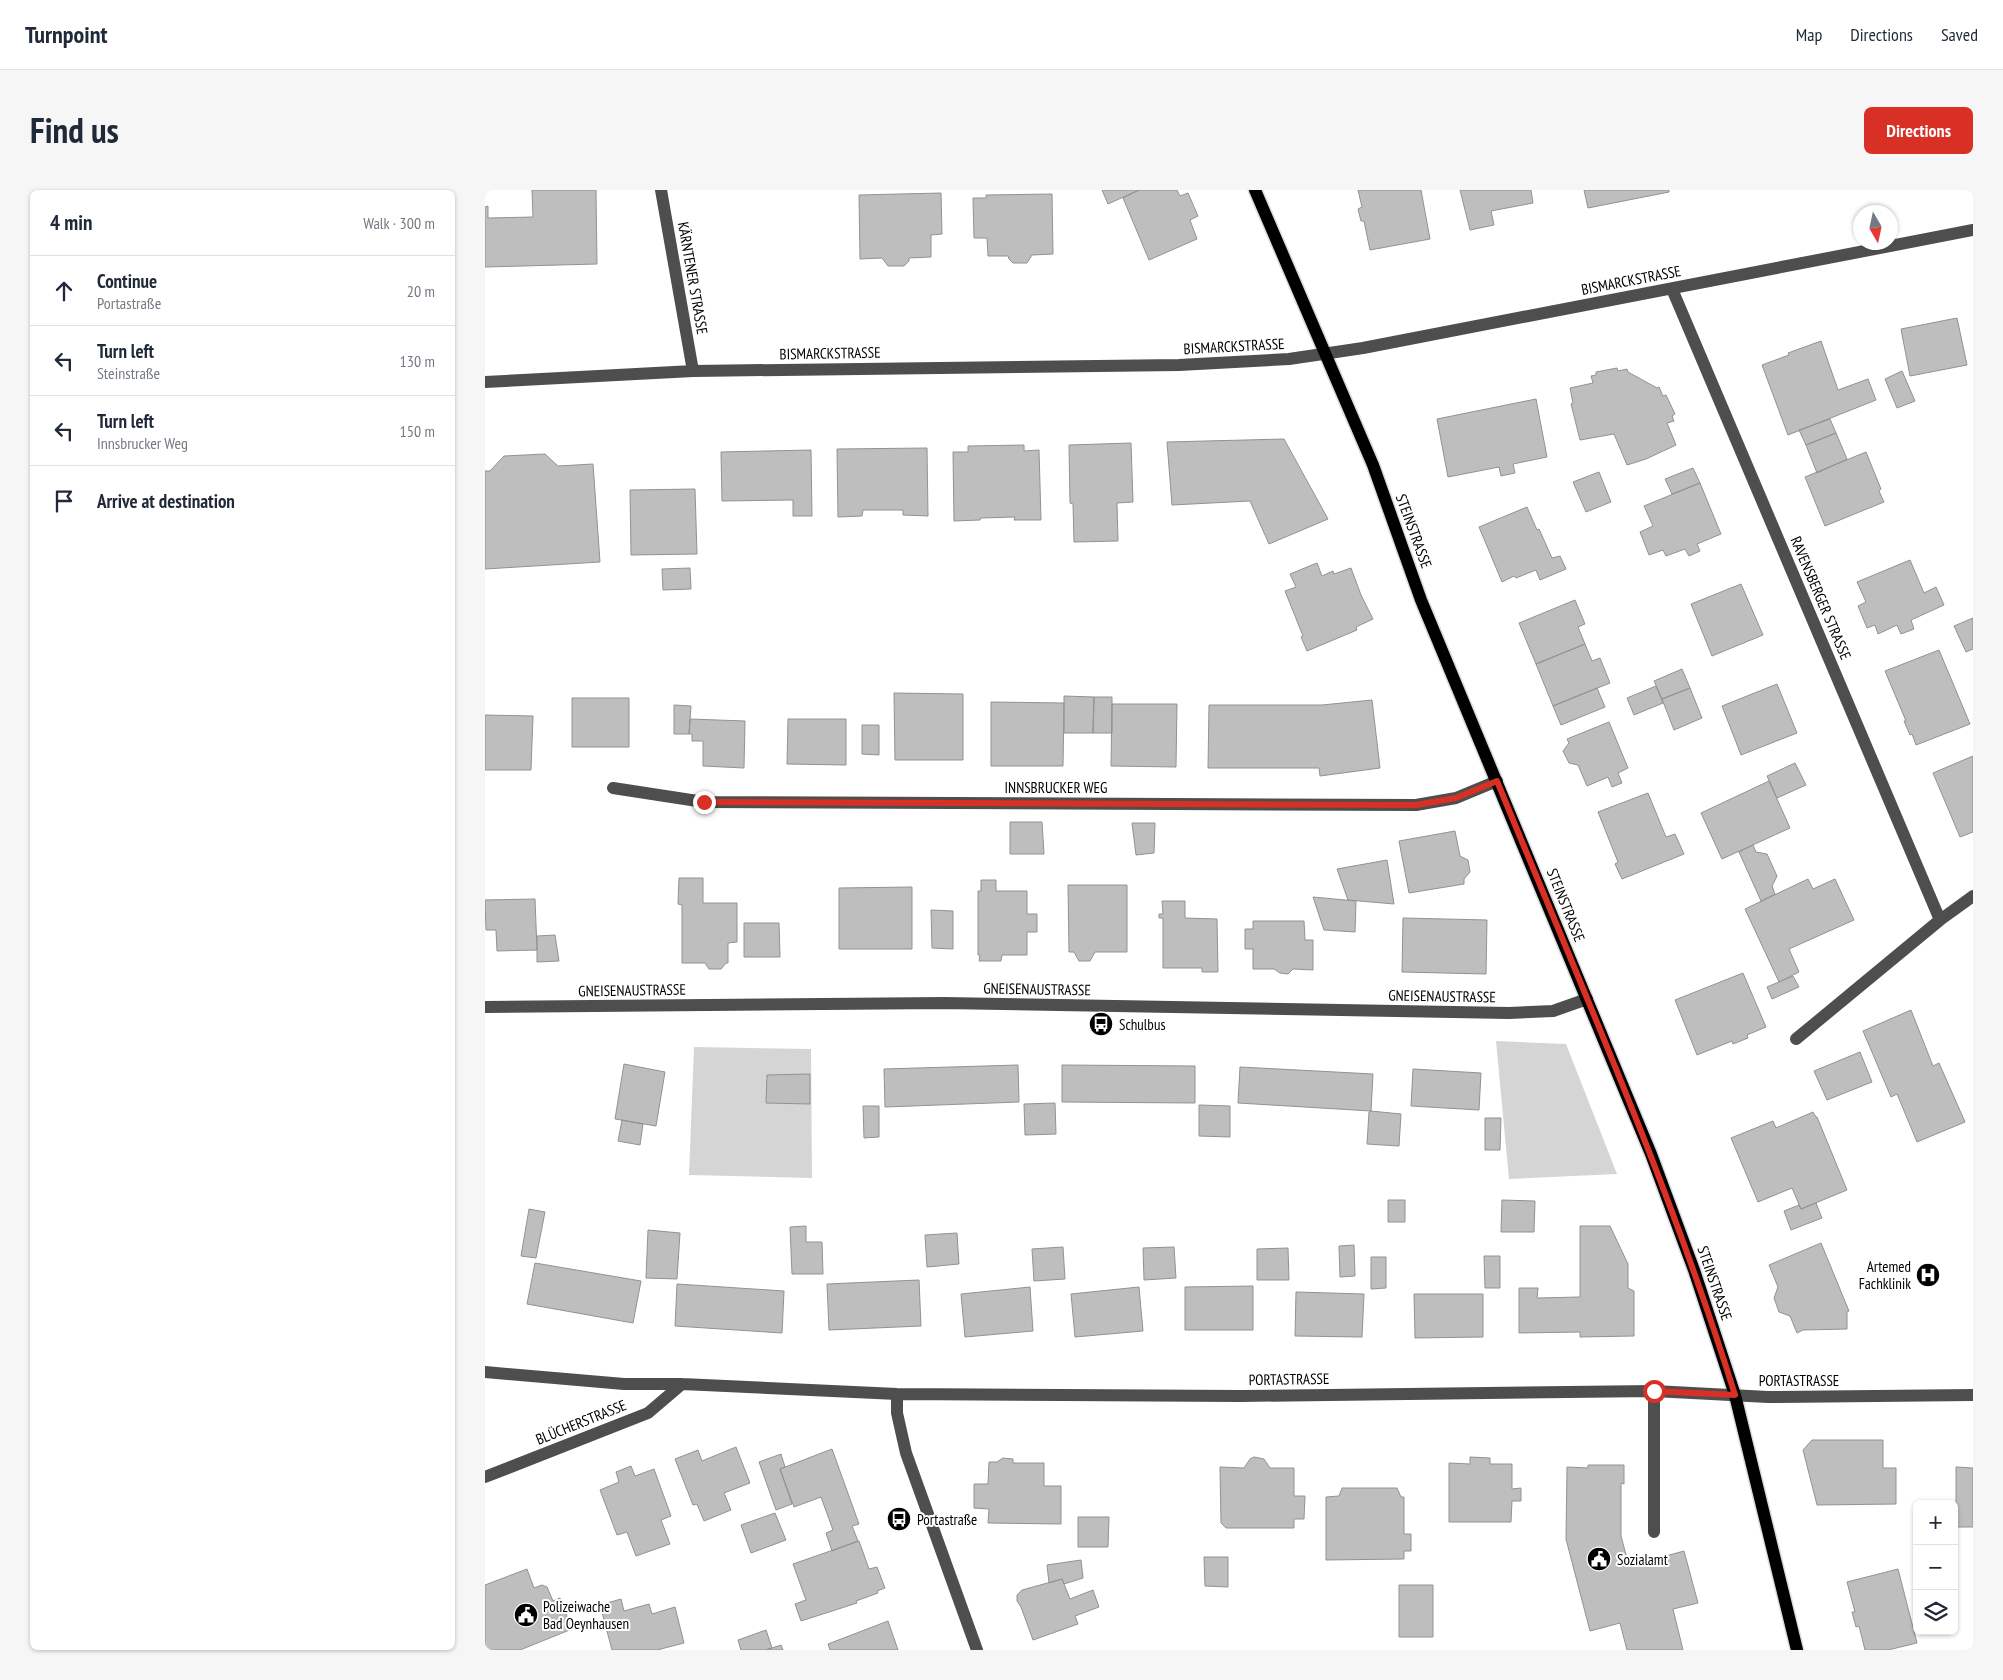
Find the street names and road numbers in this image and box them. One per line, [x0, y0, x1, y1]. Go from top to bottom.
street label: KÄRNTENER STRASSE [674, 220, 712, 336]
street label: BISMARCKSTRASSE [1580, 261, 1682, 299]
street label: BISMARCKSTRASSE [1183, 334, 1285, 358]
street label: BISMARCKSTRASSE [779, 343, 881, 363]
street label: STEINSTRASSE [1392, 491, 1436, 571]
street label: RAVENSBERGER STRASSE [1786, 534, 1856, 662]
street label: INNSBRUCKER WEG [1005, 778, 1107, 797]
street label: STEINSTRASSE [1543, 866, 1589, 944]
street label: GNEISENAUSTRASSE [983, 979, 1091, 999]
street label: GNEISENAUSTRASSE [578, 980, 686, 1000]
street label: GNEISENAUSTRASSE [1388, 986, 1496, 1006]
street label: STEINSTRASSE [1693, 1243, 1737, 1323]
street label: PORTASTRASSE [1249, 1369, 1329, 1389]
street label: PORTASTRASSE [1759, 1371, 1839, 1390]
street label: BLÜCHERSTRASSE [533, 1395, 629, 1449]

